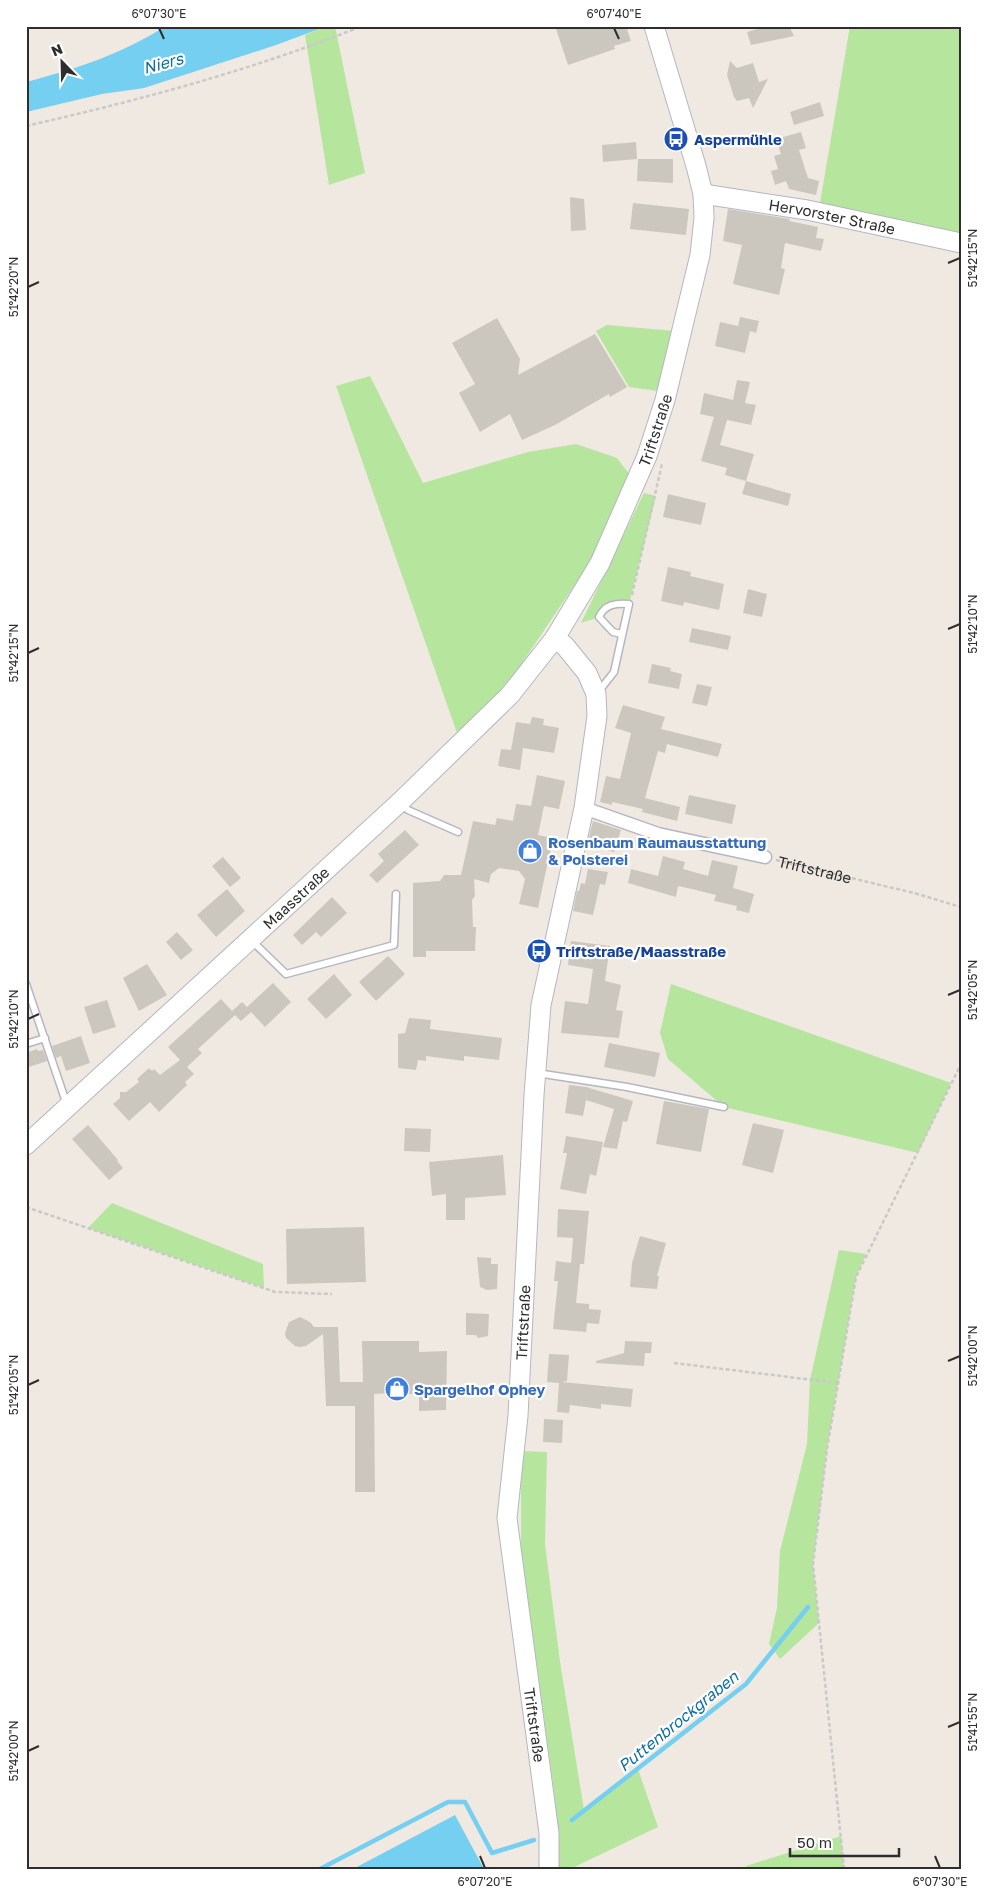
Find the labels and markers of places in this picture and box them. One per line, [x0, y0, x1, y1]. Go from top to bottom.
bus stop icon: Aspermühle [663, 126, 689, 152]
place label: Aspermühle [694, 130, 782, 148]
place label: Rosenbaum Raumausstattung & Polsterei [548, 833, 766, 868]
shop icon: Rosenbaum Raumausstattung & Polsterei [517, 838, 543, 864]
bus stop icon: Triftstraße/Maasstraße [526, 938, 552, 964]
place label: Triftstraße/Maasstraße [556, 942, 726, 960]
shop icon: Spargelhof Ophey [384, 1376, 410, 1402]
place label: Spargelhof Ophey [414, 1380, 545, 1398]

